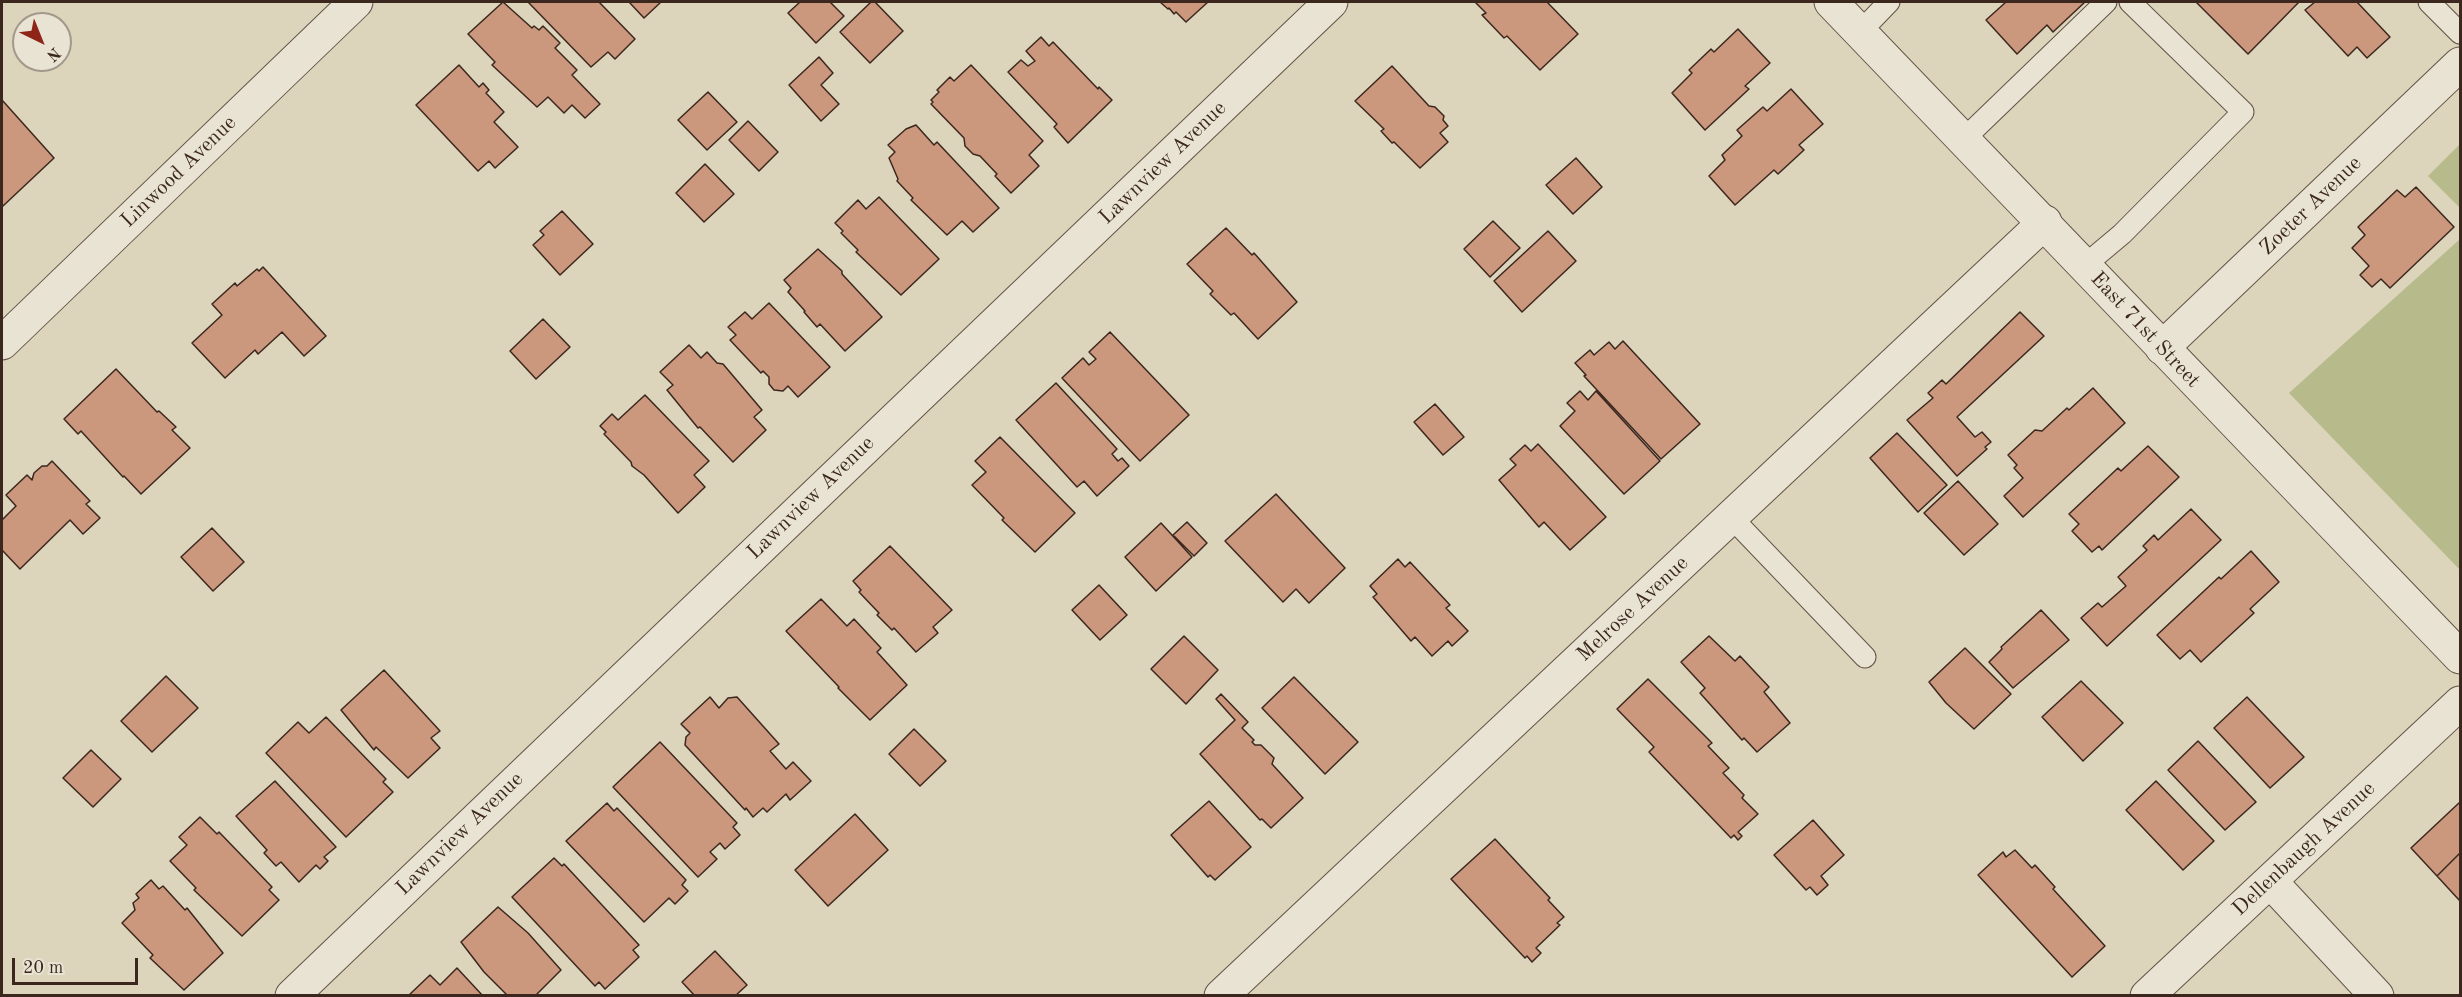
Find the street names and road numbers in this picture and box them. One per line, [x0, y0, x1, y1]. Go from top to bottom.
street label: Lawnview Avenue [1094, 96, 1232, 230]
street label: Linwood Avenue [116, 111, 242, 233]
street label: Zoeter Avenue [2255, 151, 2367, 261]
street label: East 71st Street [2085, 267, 2205, 393]
street label: Lawnview Avenue [742, 431, 880, 565]
street label: Melrose Avenue [1572, 551, 1694, 667]
street label: Lawnview Avenue [391, 767, 529, 901]
street label: Dellenbaugh Avenue [2227, 776, 2381, 922]

